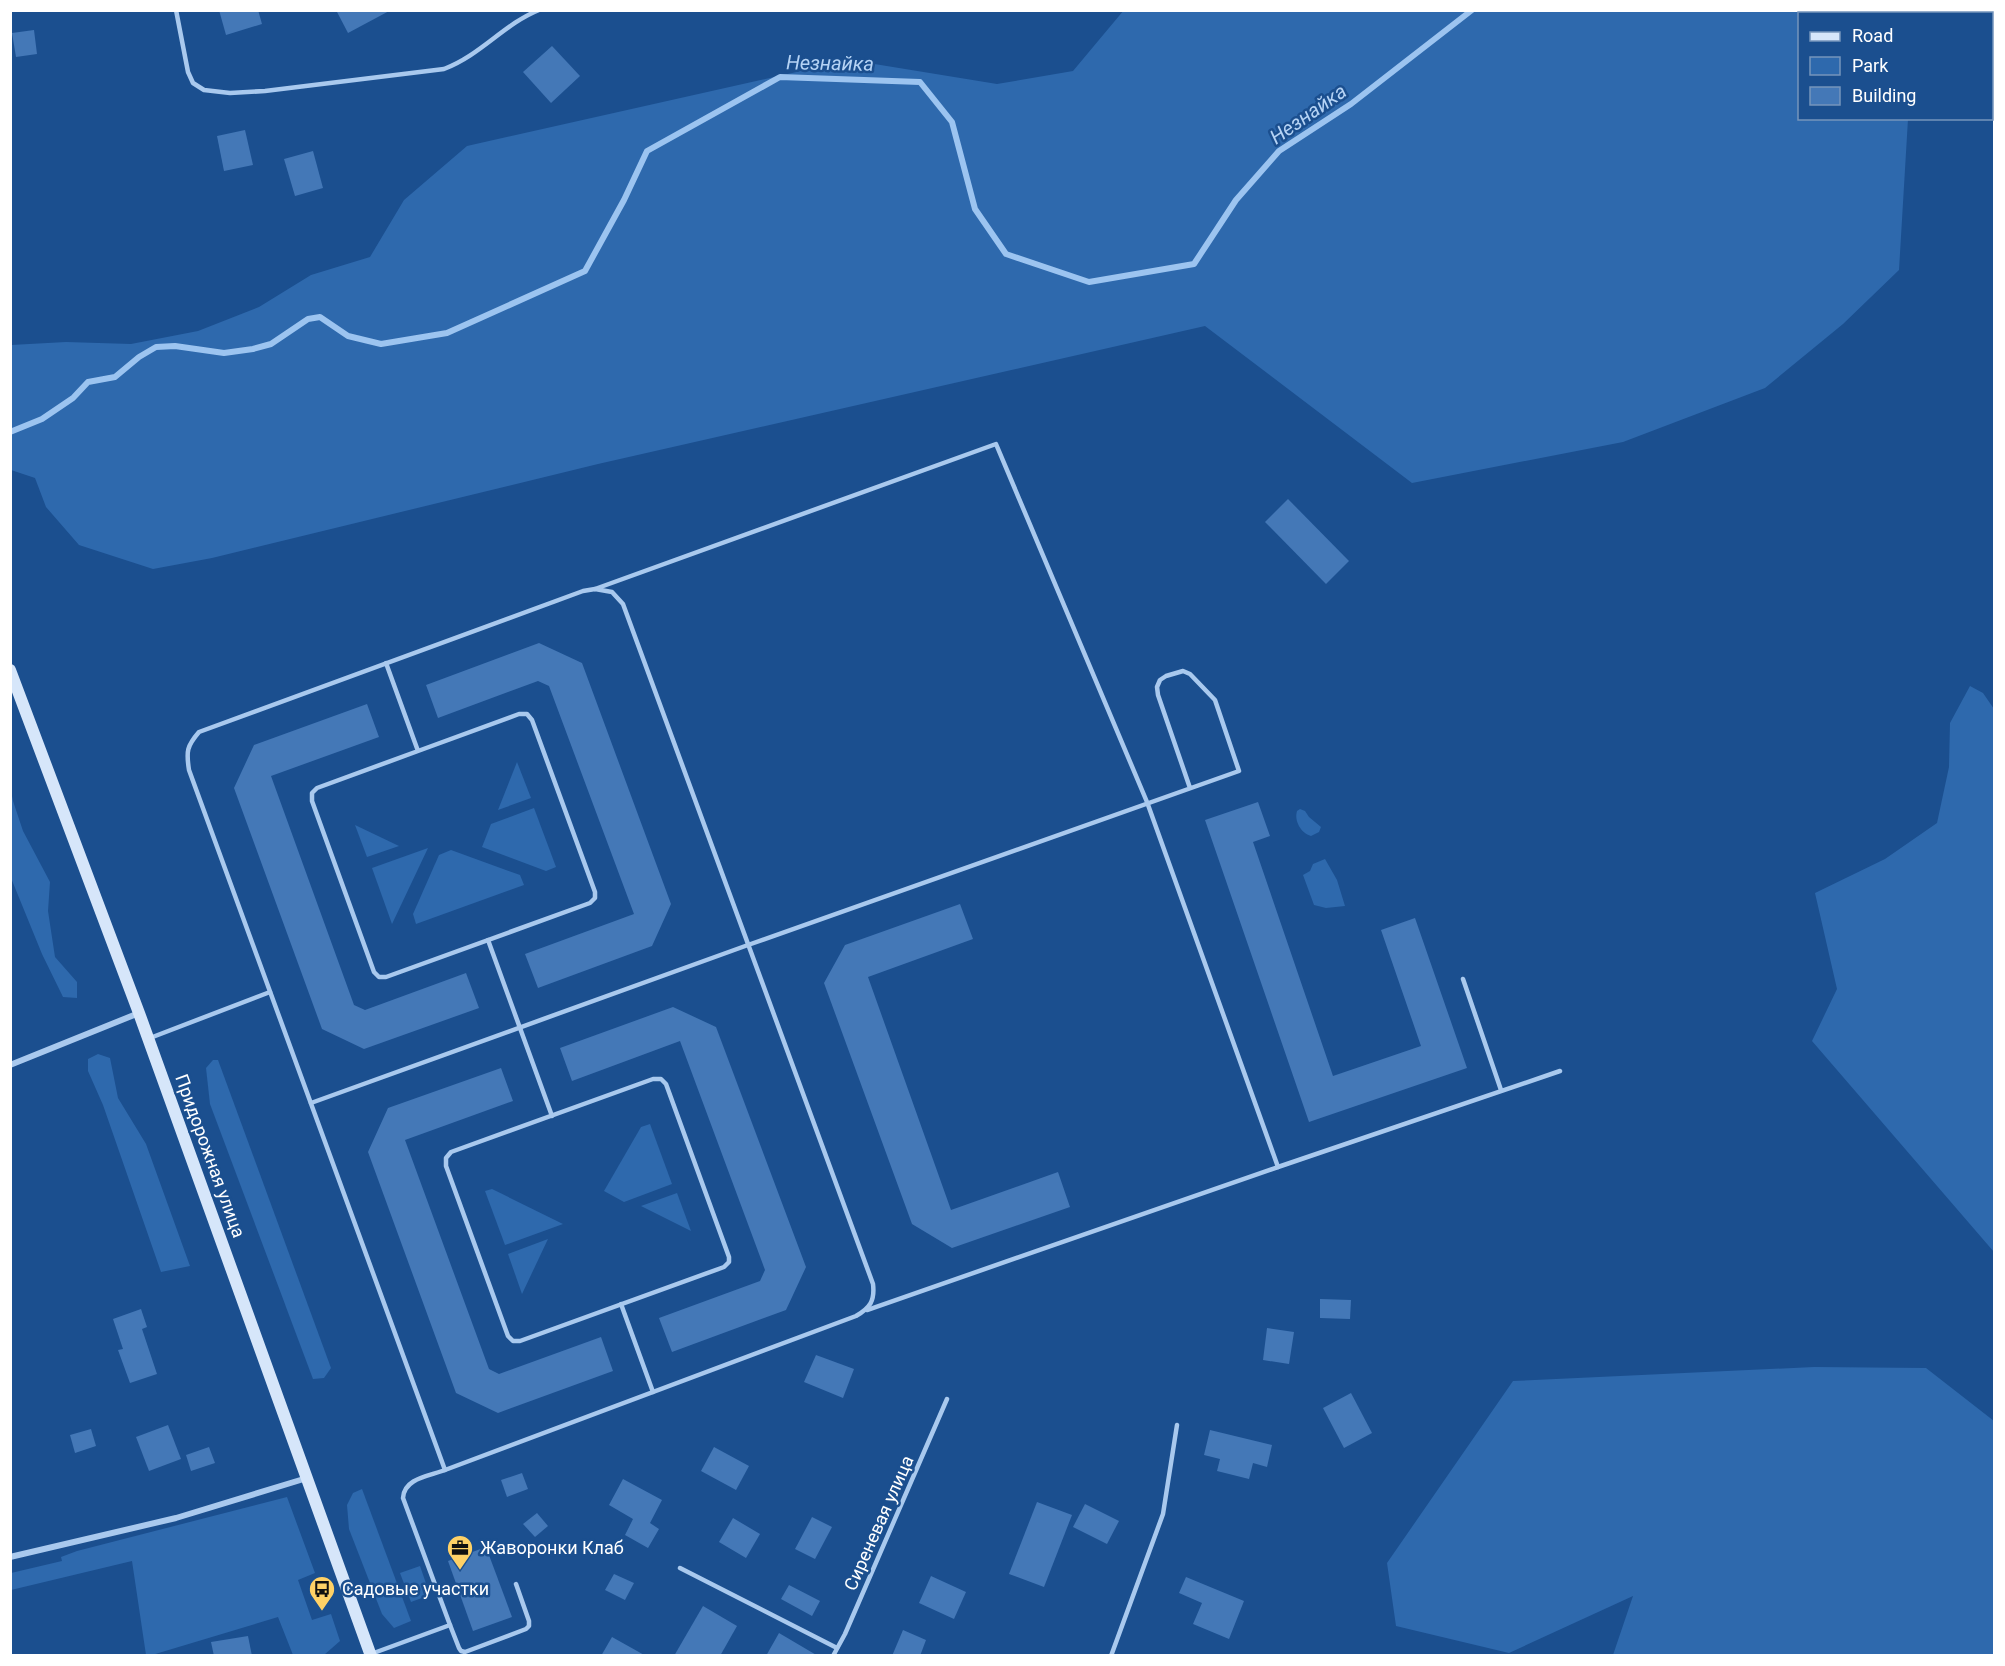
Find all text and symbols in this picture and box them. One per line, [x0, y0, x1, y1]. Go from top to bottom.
legend [1798, 12, 1993, 120]
text: Road [1852, 25, 1893, 46]
water label: Незнайка [786, 50, 874, 76]
text: Park [1852, 55, 1889, 76]
water label: Незнайка [1265, 79, 1351, 149]
text: Building [1852, 85, 1916, 106]
street label: Придорожная улица [171, 1071, 250, 1240]
street label: Сиреневая улица [839, 1452, 918, 1594]
office icon: Жаворонки Клаб [445, 1533, 475, 1571]
place label: Жаворонки Клаб [480, 1537, 624, 1558]
bus stop icon: Садовые участки [307, 1574, 337, 1612]
place label: Садовые участки [342, 1578, 489, 1599]

